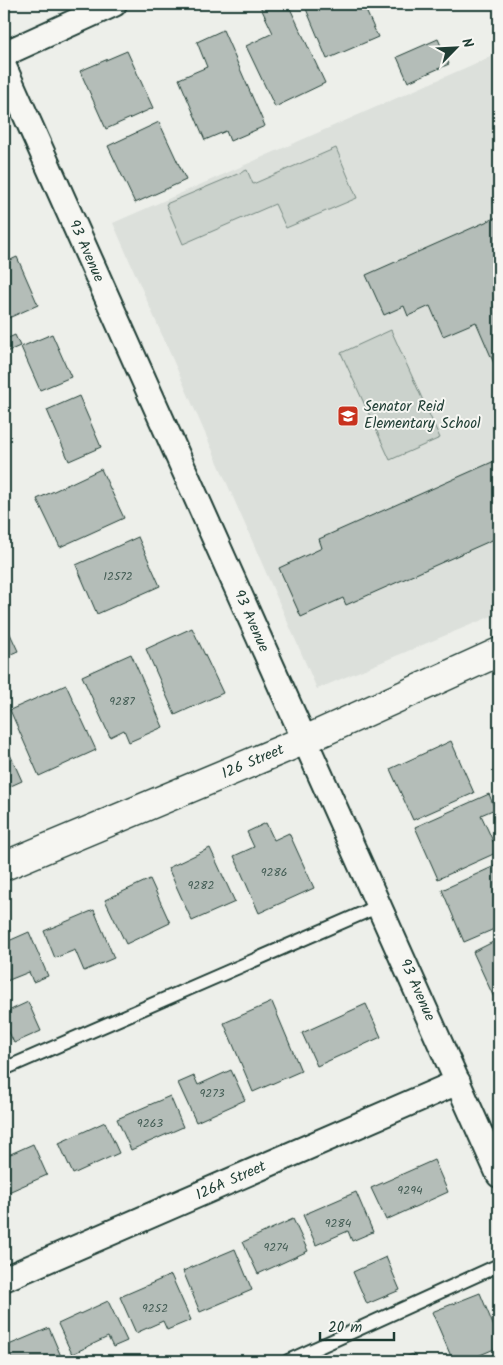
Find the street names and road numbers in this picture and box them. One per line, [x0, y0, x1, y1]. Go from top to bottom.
street label: 93 Avenue [62, 216, 110, 286]
street label: 93 Avenue [227, 586, 275, 656]
street label: 126 Street [218, 738, 288, 786]
street label: 93 Avenue [393, 955, 441, 1025]
street label: 126A Street [192, 1155, 270, 1207]

